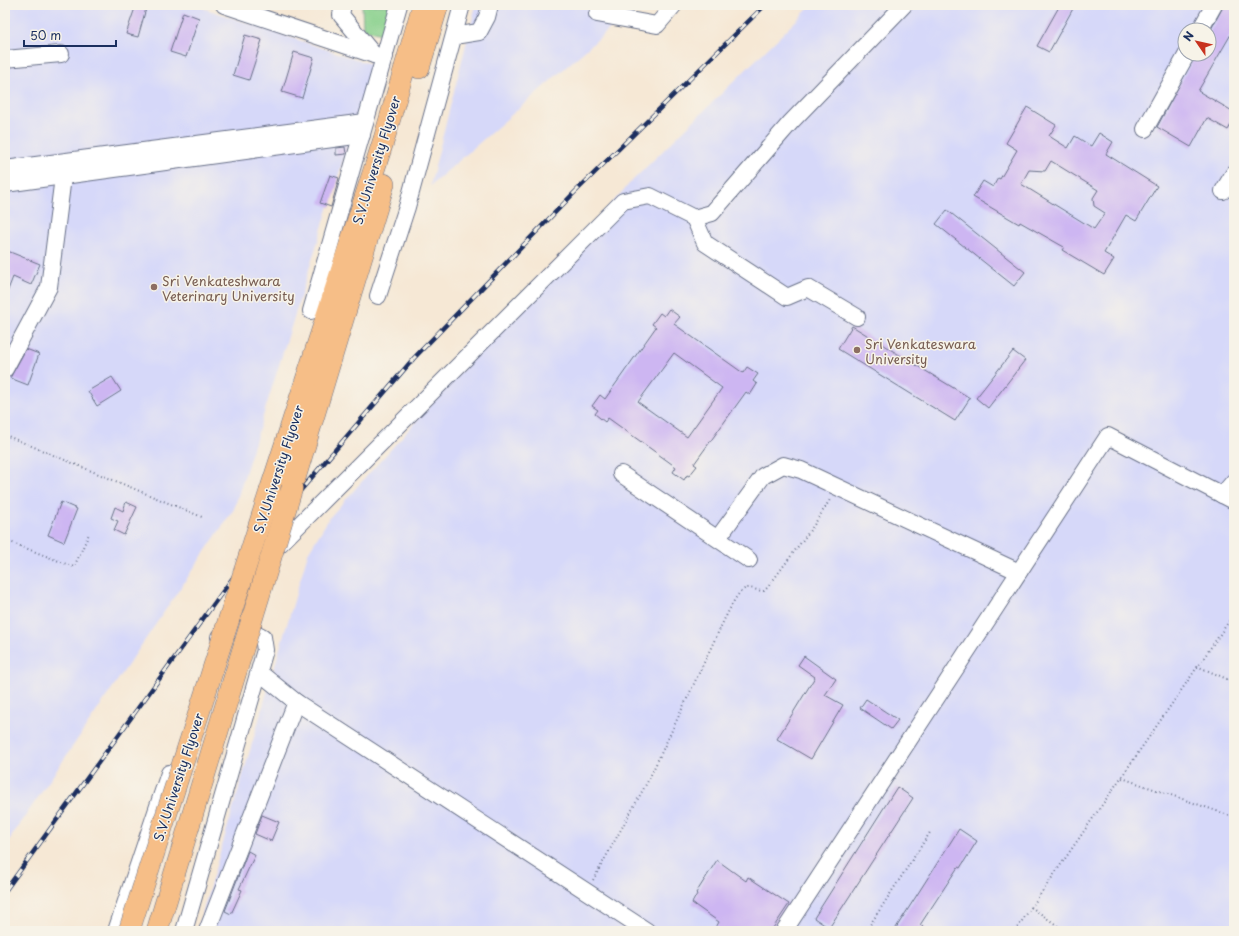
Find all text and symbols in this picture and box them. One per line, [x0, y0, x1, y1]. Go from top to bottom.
scale bar [24, 22, 116, 48]
north arrow [1177, 22, 1217, 62]
text: 50 m [30, 26, 61, 44]
text: N [1179, 28, 1198, 44]
street label: S.V.University Flyover [347, 93, 405, 227]
place label: Sri Venkateshwara Veterinary University [162, 271, 295, 305]
marker: Sri Venkateshwara Veterinary University [149, 282, 159, 292]
place label: Sri Venkateswara University [865, 334, 977, 368]
marker: Sri Venkateswara University [852, 345, 862, 355]
street label: S.V.University Flyover [248, 402, 308, 535]
street label: S.V.University Flyover [148, 710, 208, 843]

